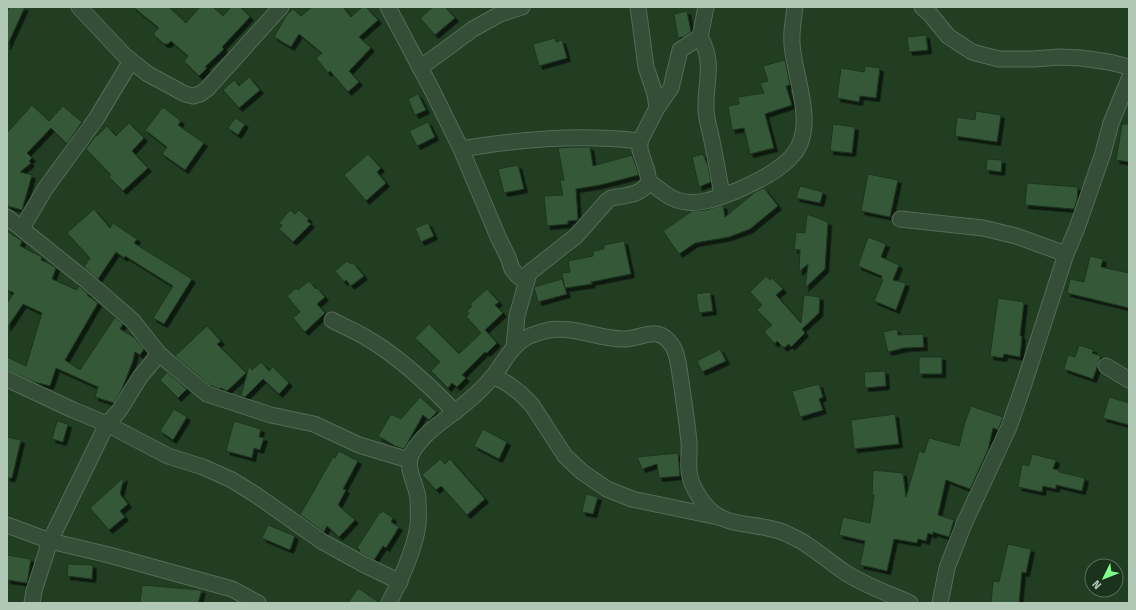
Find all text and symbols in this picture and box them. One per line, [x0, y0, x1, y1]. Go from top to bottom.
north arrow [1084, 558, 1124, 598]
text: N [1090, 577, 1104, 592]

